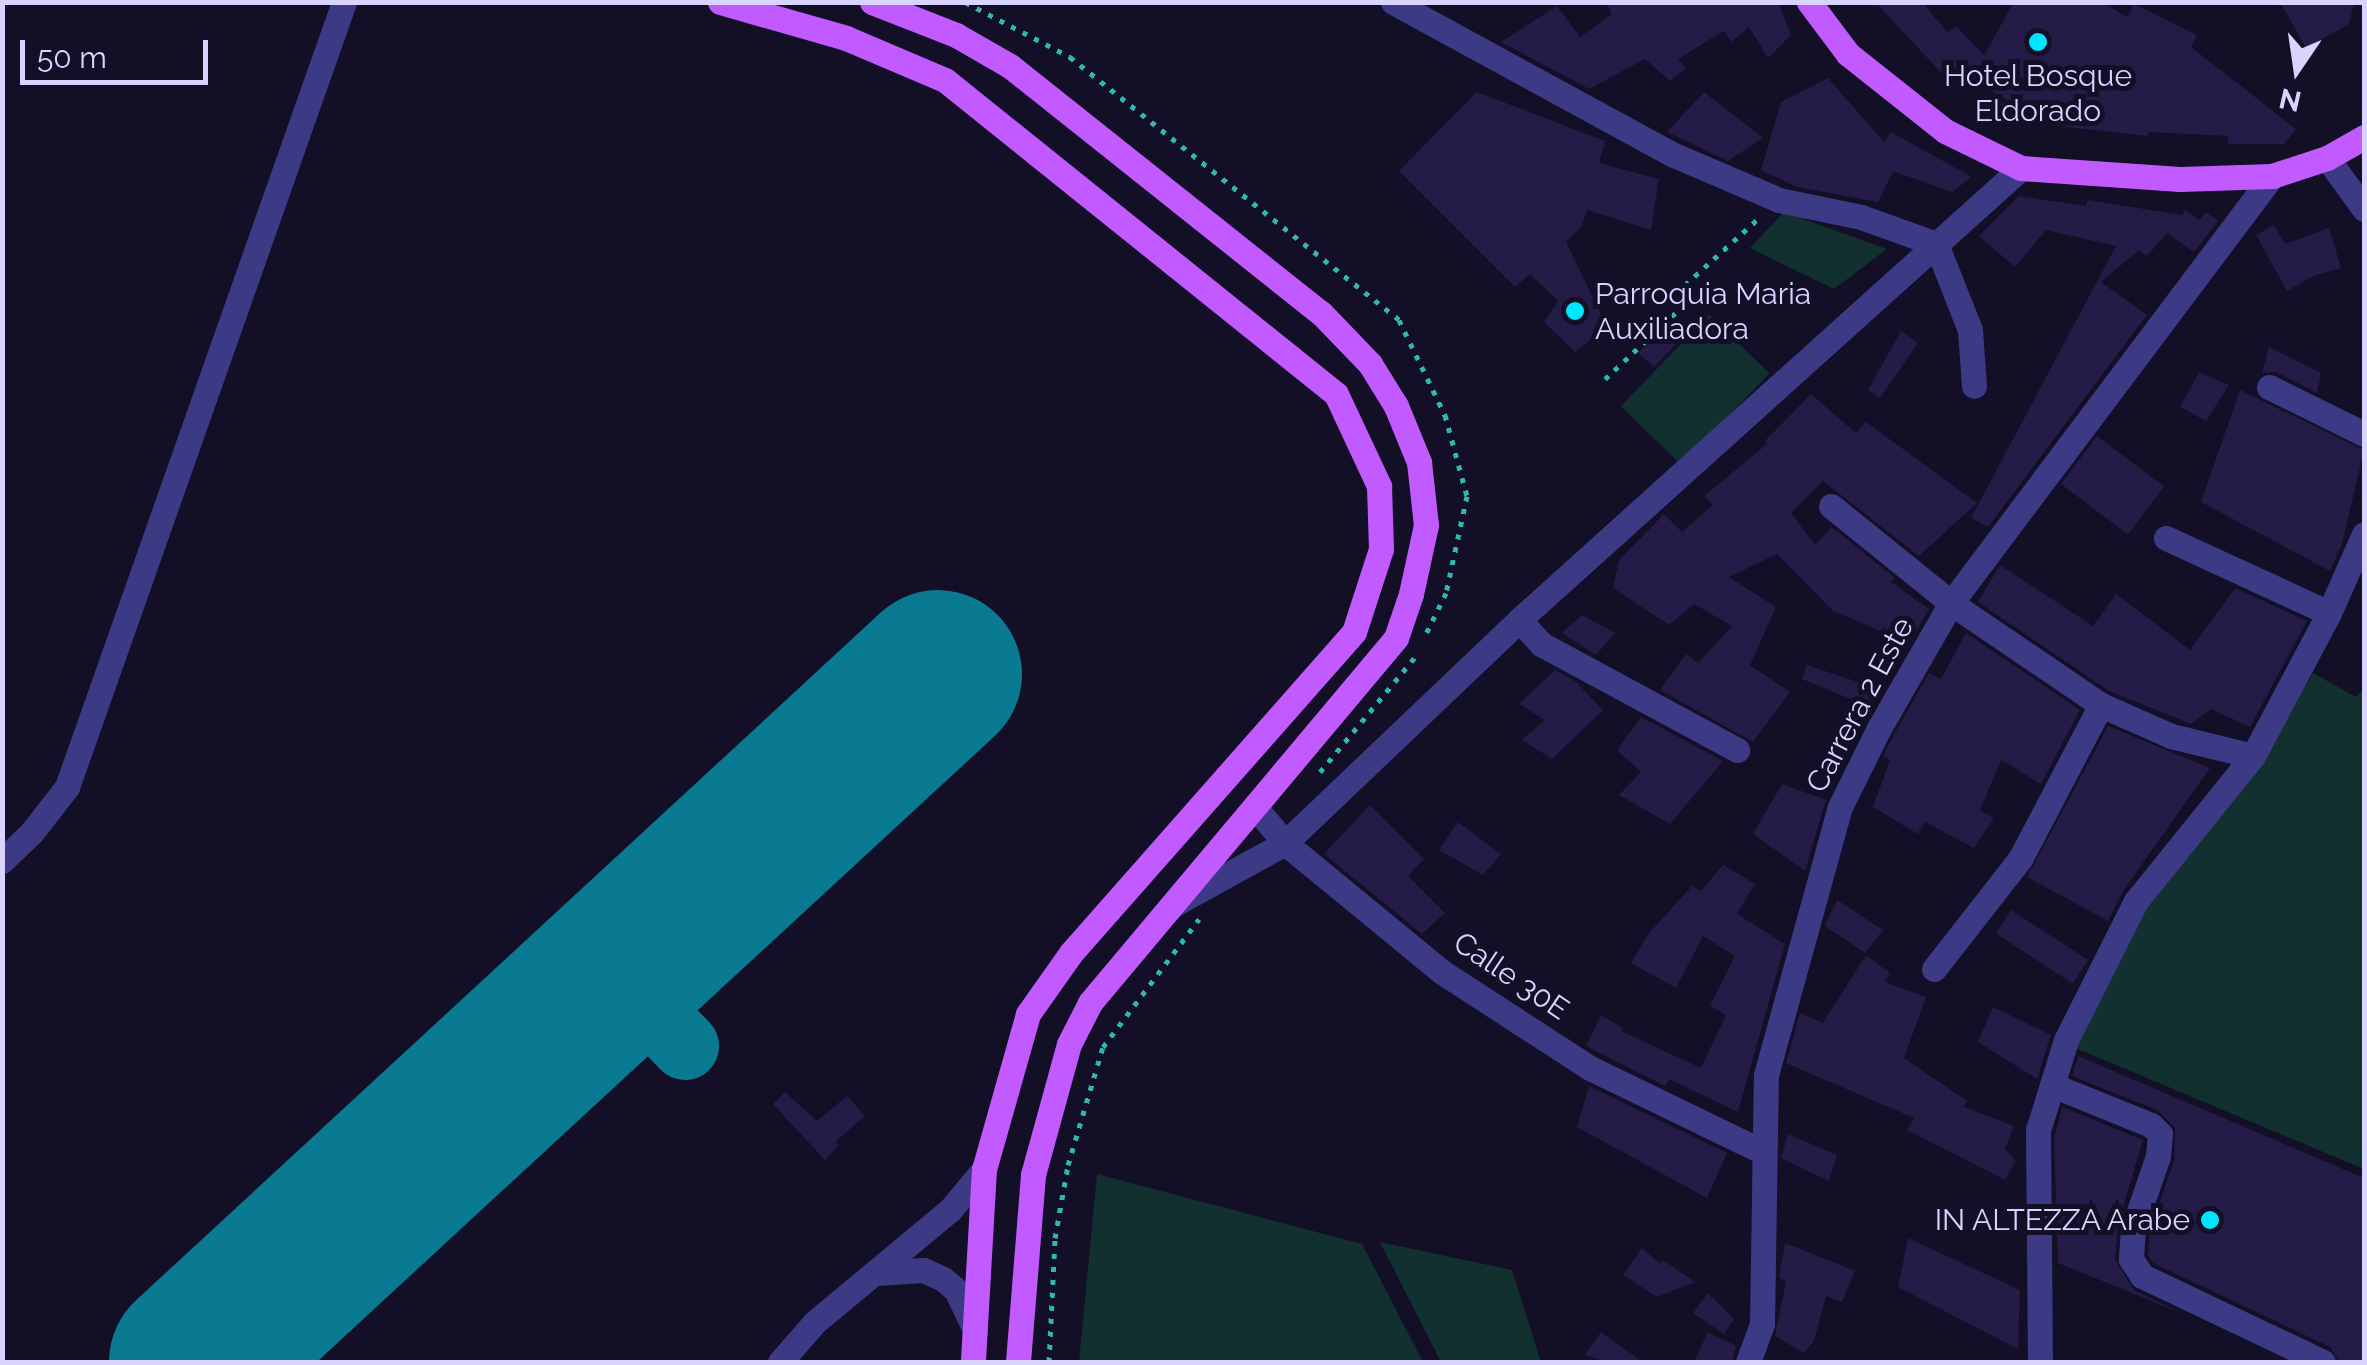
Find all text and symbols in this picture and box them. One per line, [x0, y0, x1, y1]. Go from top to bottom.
scale bar [25, 20, 212, 82]
north arrow [2247, 20, 2347, 120]
marker: Hotel Bosque Eldorado [2027, 31, 2049, 53]
text: 50 m [37, 40, 107, 75]
place label: Hotel Bosque Eldorado [1944, 58, 2132, 128]
text: N [2276, 81, 2304, 118]
place label: Parroquia Maria Auxiliadora [1595, 276, 1811, 346]
marker: Parroquia Maria Auxiliadora [1564, 300, 1586, 322]
street label: Carrera 2 Este [1799, 611, 1921, 799]
street label: Calle 30E [1447, 924, 1575, 1028]
place label: IN ALTEZZA Arabe [1932, 1202, 2190, 1238]
marker: IN ALTEZZA Arabe [2199, 1209, 2221, 1231]

